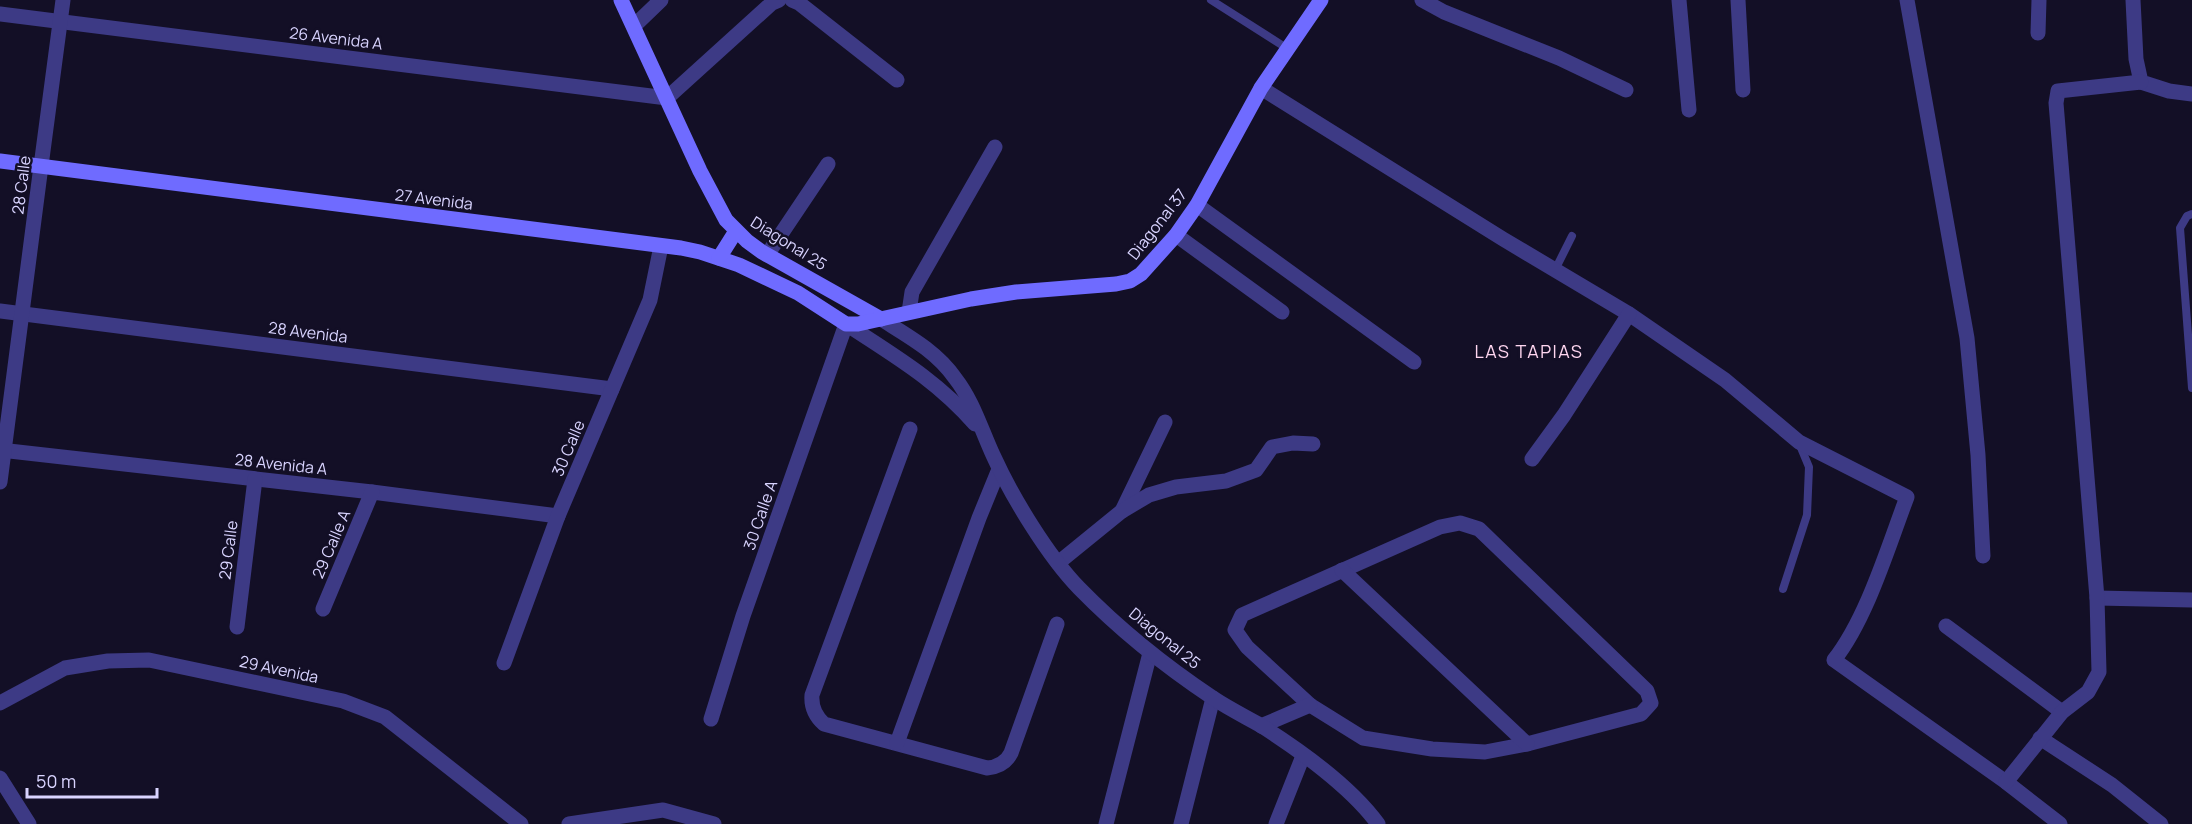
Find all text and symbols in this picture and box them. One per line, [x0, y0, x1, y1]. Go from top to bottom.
street label: 26 Avenida A [288, 21, 384, 55]
street label: 28 Calle [7, 154, 35, 216]
street label: 27 Avenida [394, 183, 474, 215]
street label: Diagonal 37 [1122, 184, 1192, 264]
street label: Diagonal 25 [747, 211, 831, 275]
street label: 28 Avenida [267, 316, 349, 348]
district label: LAS TAPIAS [1475, 339, 1583, 363]
street label: 30 Calle [546, 417, 590, 479]
street label: 28 Avenida A [234, 448, 328, 480]
street label: 30 Calle A [738, 477, 782, 553]
street label: 29 Calle A [307, 506, 355, 582]
street label: 29 Calle [213, 519, 243, 581]
street label: Diagonal 25 [1125, 602, 1205, 674]
street label: 29 Avenida [237, 650, 321, 688]
scale bar [27, 761, 158, 799]
text: 50 m [36, 769, 76, 793]

